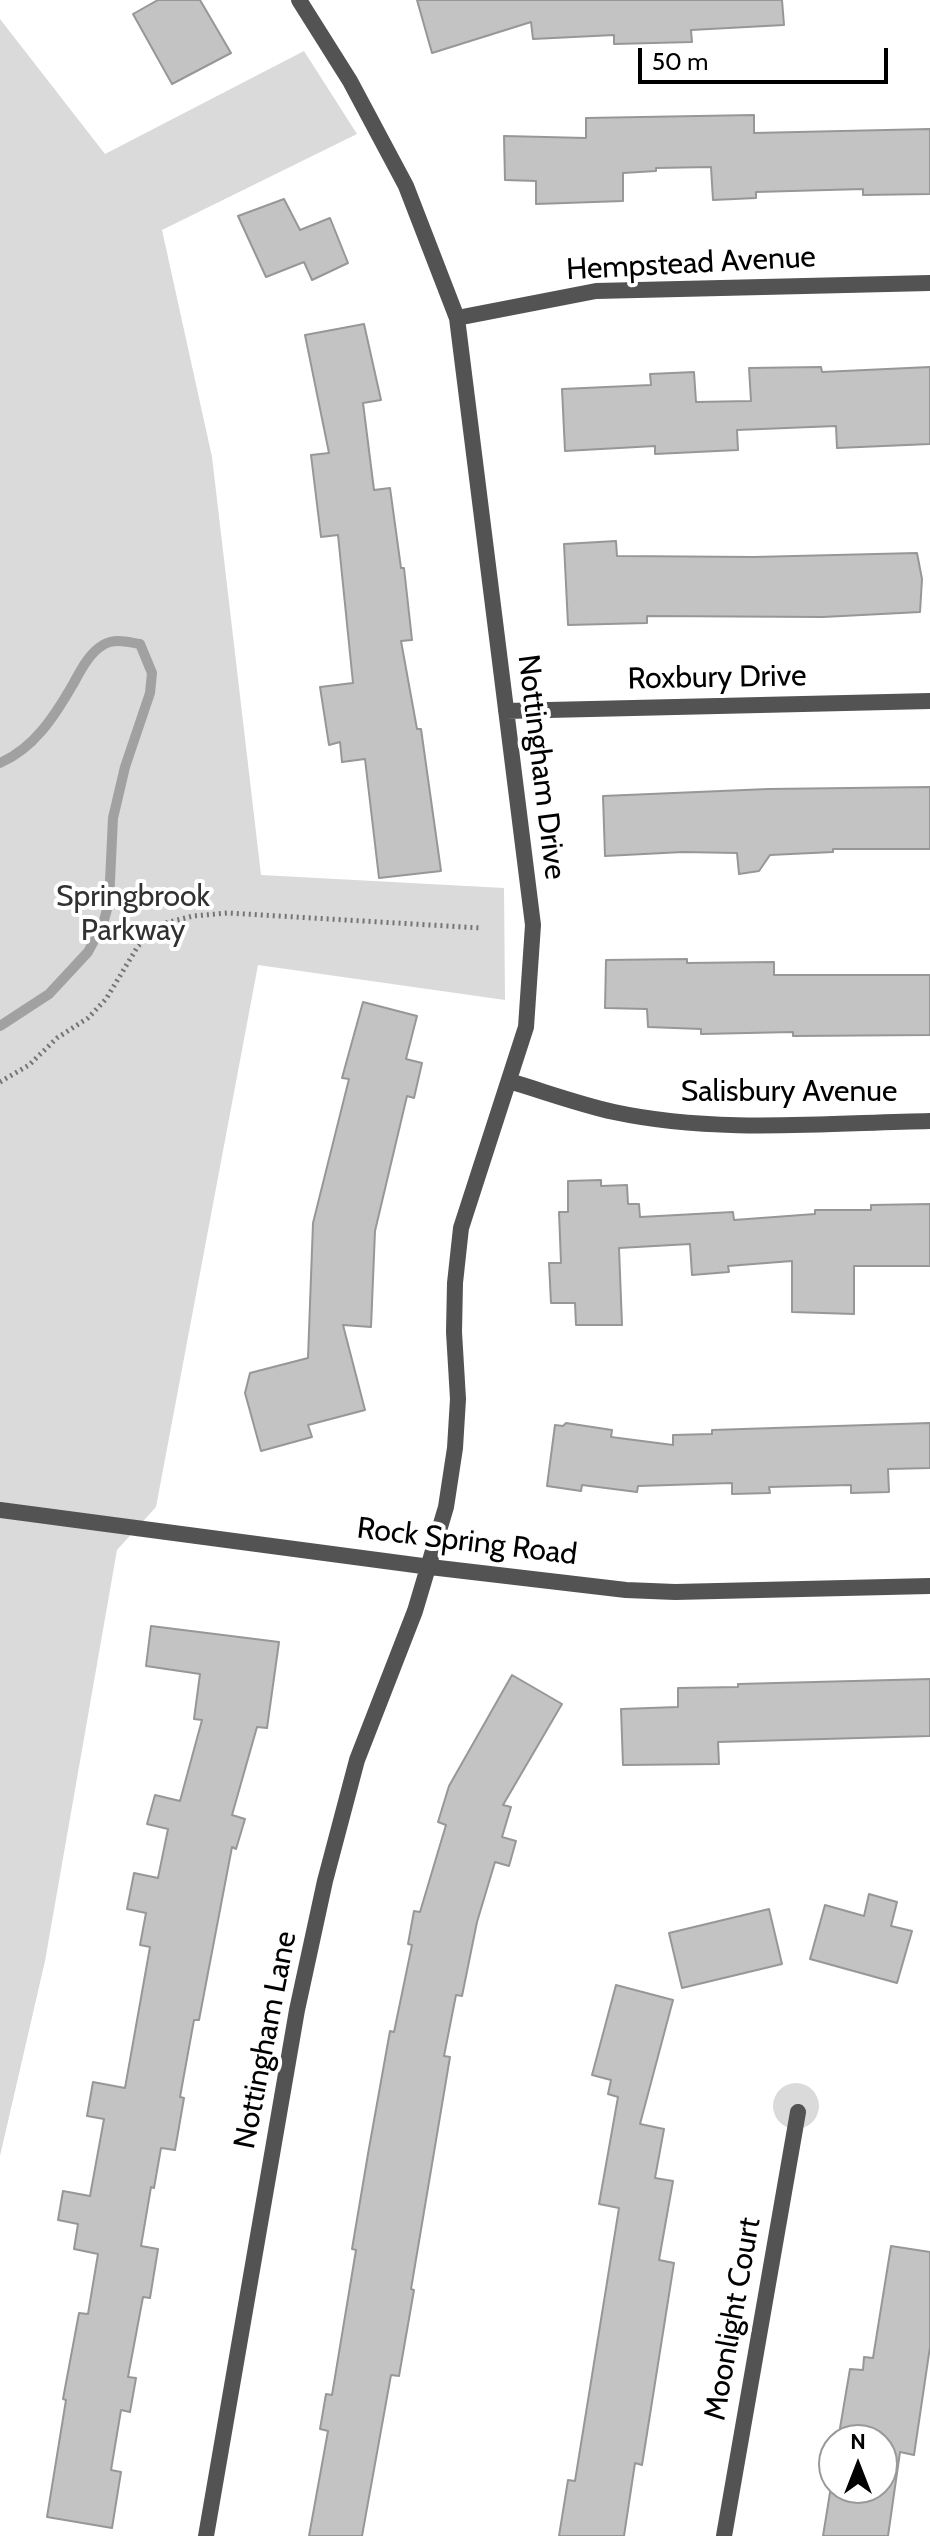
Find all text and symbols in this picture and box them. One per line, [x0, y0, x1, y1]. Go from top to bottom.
scale bar [642, 32, 892, 82]
text: 50 m [652, 47, 708, 76]
street label: Hempstead Avenue [565, 239, 817, 289]
street label: Nottingham Drive [509, 653, 573, 881]
street label: Roxbury Drive [627, 658, 807, 698]
park label: Springbrook Parkway [56, 879, 210, 950]
street label: Salisbury Avenue [681, 1074, 897, 1110]
street label: Rock Spring Road [355, 1511, 579, 1573]
street label: Nottingham Lane [227, 1928, 305, 2152]
street label: Moonlight Court [697, 2215, 769, 2423]
north arrow [818, 2424, 898, 2504]
text: N [850, 2428, 866, 2455]

